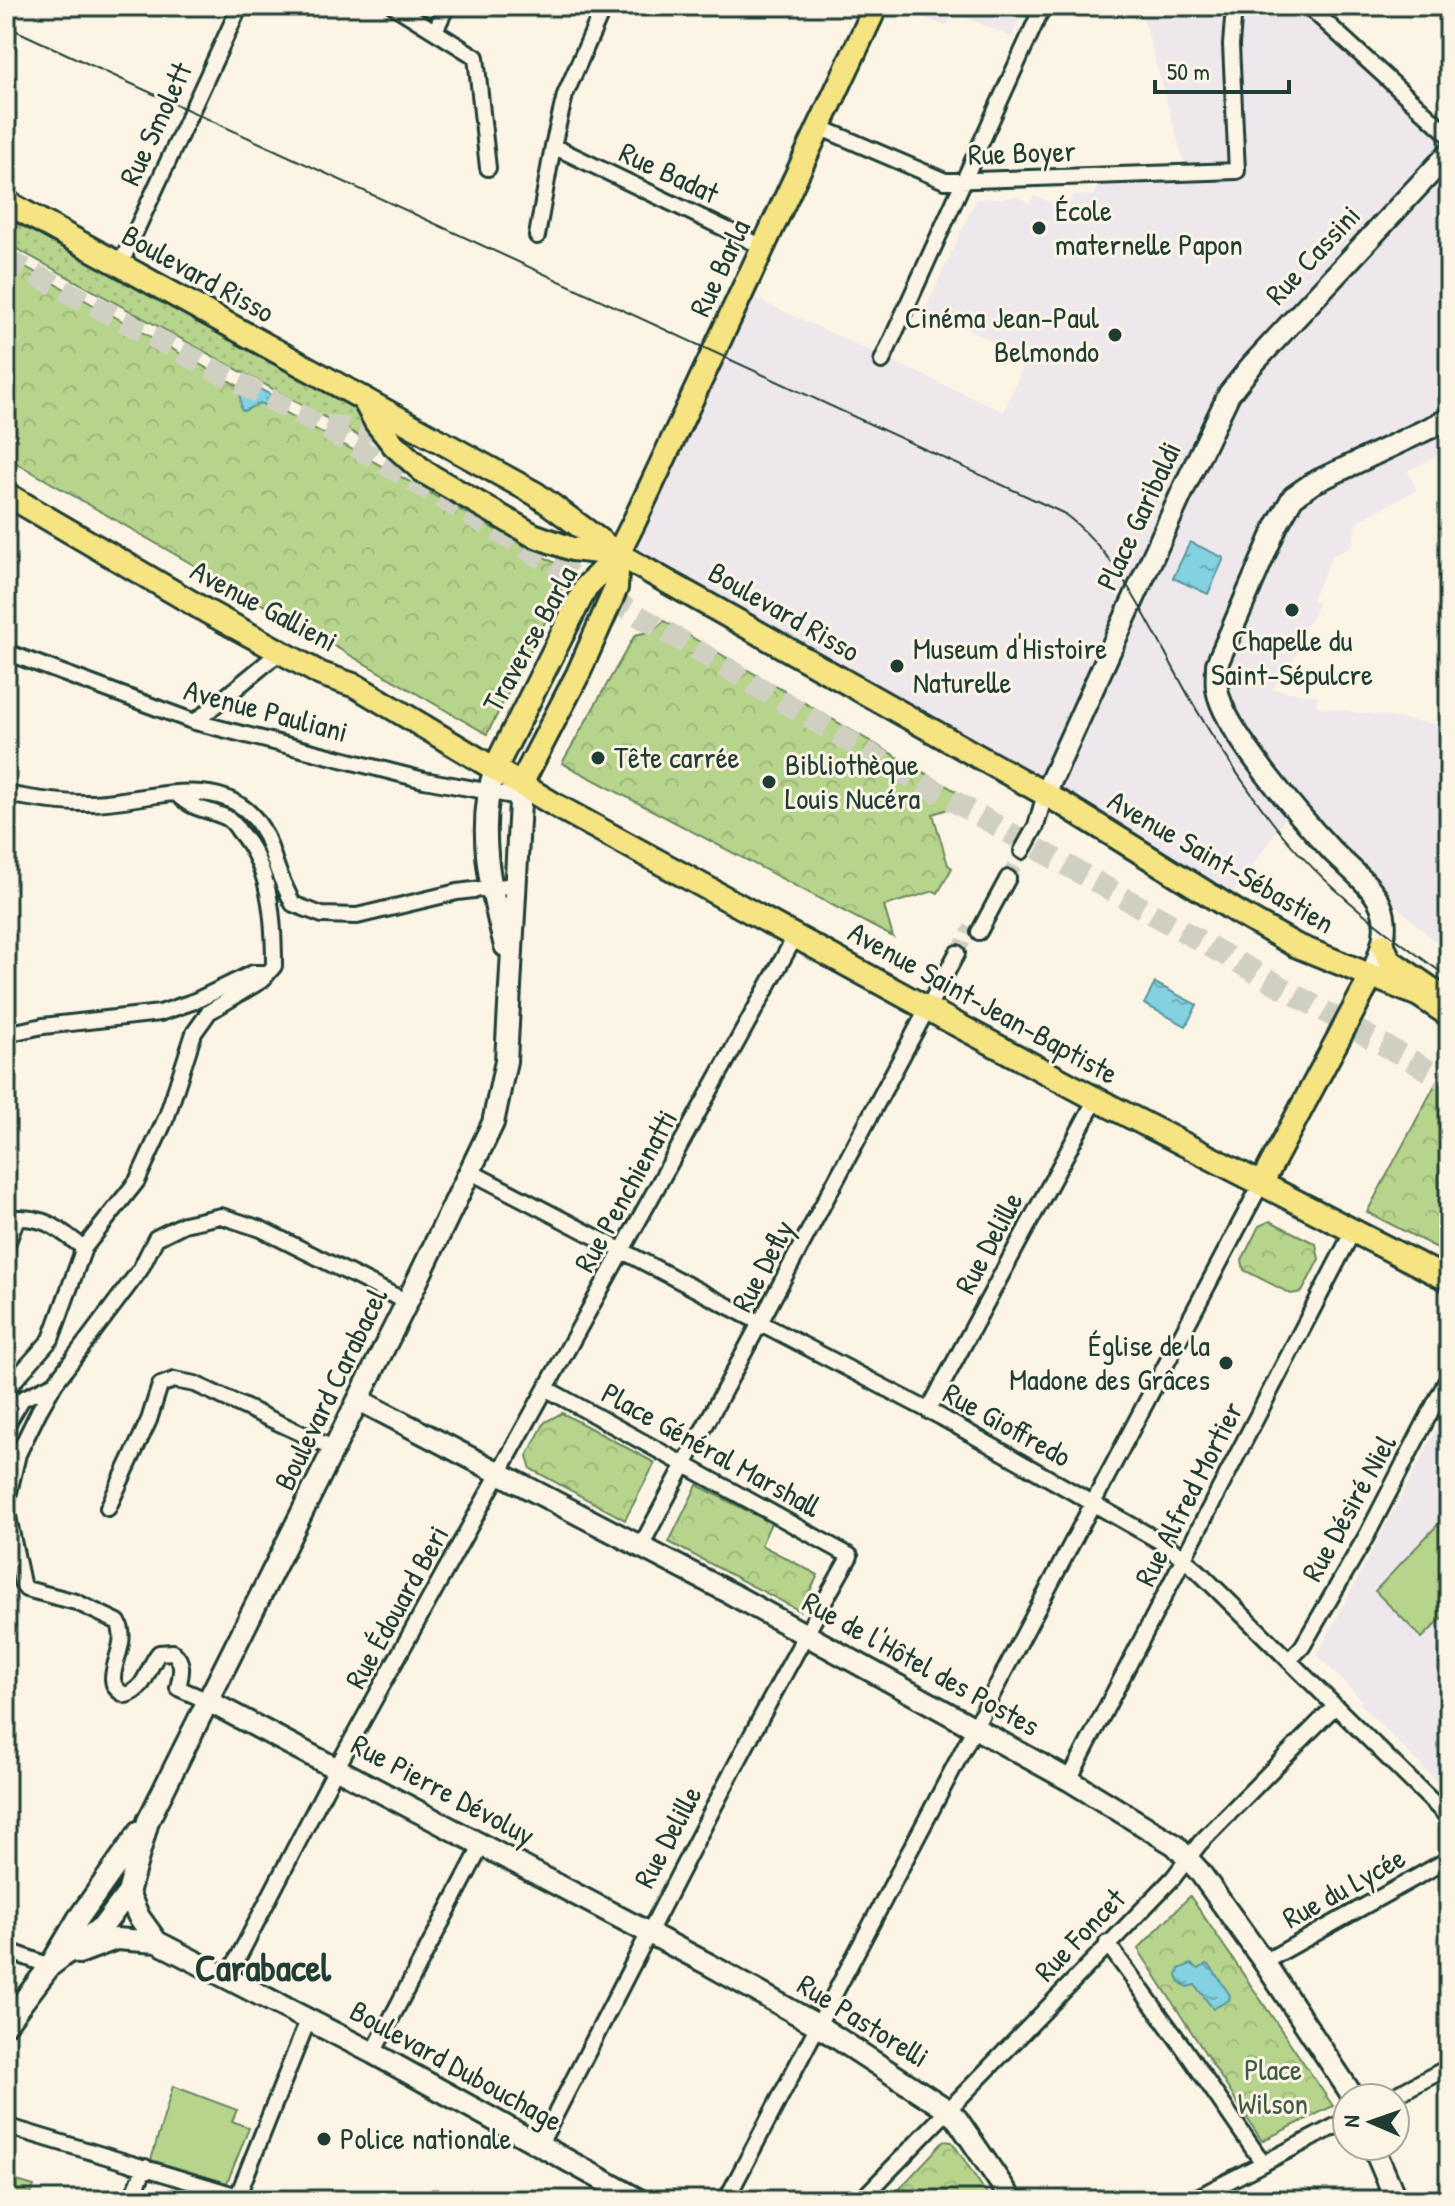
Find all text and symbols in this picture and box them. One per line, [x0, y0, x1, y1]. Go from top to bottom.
scale bar [1155, 44, 1289, 94]
street label: Rue Smolett [109, 55, 201, 192]
text: 50 m [1167, 55, 1210, 87]
street label: Rue Boyer [967, 130, 1077, 174]
street label: Rue Badat [613, 132, 726, 213]
place label: École maternelle Papon [1055, 190, 1243, 264]
street label: Rue Cassini [1256, 196, 1369, 313]
street label: Rue Barla [679, 212, 759, 323]
street label: Boulevard Risso [115, 215, 282, 332]
marker: École maternelle Papon [1030, 219, 1048, 237]
place label: Cinéma Jean-Paul Belmondo [905, 297, 1099, 371]
marker: Cinéma Jean-Paul Belmondo [1106, 326, 1124, 344]
street label: Place Garibaldi [1086, 435, 1190, 596]
street label: Avenue Gallieni [184, 550, 345, 661]
street label: Boulevard Risso [701, 552, 868, 671]
street label: Traverse Barla [472, 558, 586, 719]
marker: Chapelle du Saint-Sépulcre [1283, 601, 1301, 619]
place label: Chapelle du Saint-Sépulcre [1211, 620, 1373, 694]
place label: Museum d'Histoire Naturelle [913, 628, 1107, 702]
marker: Museum d'Histoire Naturelle [888, 657, 906, 675]
street label: Avenue Pauliani [180, 669, 353, 751]
place label: Tête carrée [614, 737, 740, 777]
place label: Bibliothèque Louis Nucéra [785, 744, 921, 818]
marker: Tête carrée [589, 749, 607, 767]
marker: Bibliothèque Louis Nucéra [760, 773, 778, 791]
street label: Avenue Saint-Sébastien [1101, 780, 1342, 942]
street label: Avenue Saint-Jean-Baptiste [842, 911, 1125, 1093]
street label: Rue Penchienatti [564, 1102, 686, 1279]
street label: Rue Delille [945, 1184, 1032, 1301]
street label: Rue Defly [721, 1213, 803, 1318]
street label: Boulevard Carabacel [264, 1281, 396, 1496]
place label: Église de la Madone des Grâces [1009, 1325, 1210, 1399]
marker: Église de la Madone des Grâces [1217, 1354, 1235, 1372]
street label: Place Général Marshall [595, 1372, 829, 1526]
street label: Rue Gioffredo [936, 1373, 1079, 1476]
street label: Rue Alfred Mortier [1124, 1394, 1252, 1593]
street label: Rue Désiré Niel [1291, 1427, 1405, 1588]
street label: Rue Édouard Beri [335, 1518, 457, 1695]
street label: Rue de l'Hôtel des Postes [796, 1581, 1047, 1745]
street label: Rue Pierre Dévoluy [345, 1724, 542, 1854]
street label: Rue Delille [624, 1778, 711, 1895]
street label: Rue du Lycée [1275, 1837, 1412, 1937]
street label: Rue Foncet [1025, 1878, 1134, 1990]
district label: Carabacel [195, 1941, 332, 1993]
street label: Rue Pastorelli [790, 1964, 937, 2076]
street label: Boulevard Dubouchage [343, 1990, 570, 2140]
park label: Place Wilson [1238, 2049, 1308, 2123]
north arrow [1331, 2082, 1411, 2162]
text: N [1336, 2115, 1366, 2128]
place label: Police nationale [340, 2118, 511, 2158]
marker: Police nationale [315, 2130, 333, 2148]

